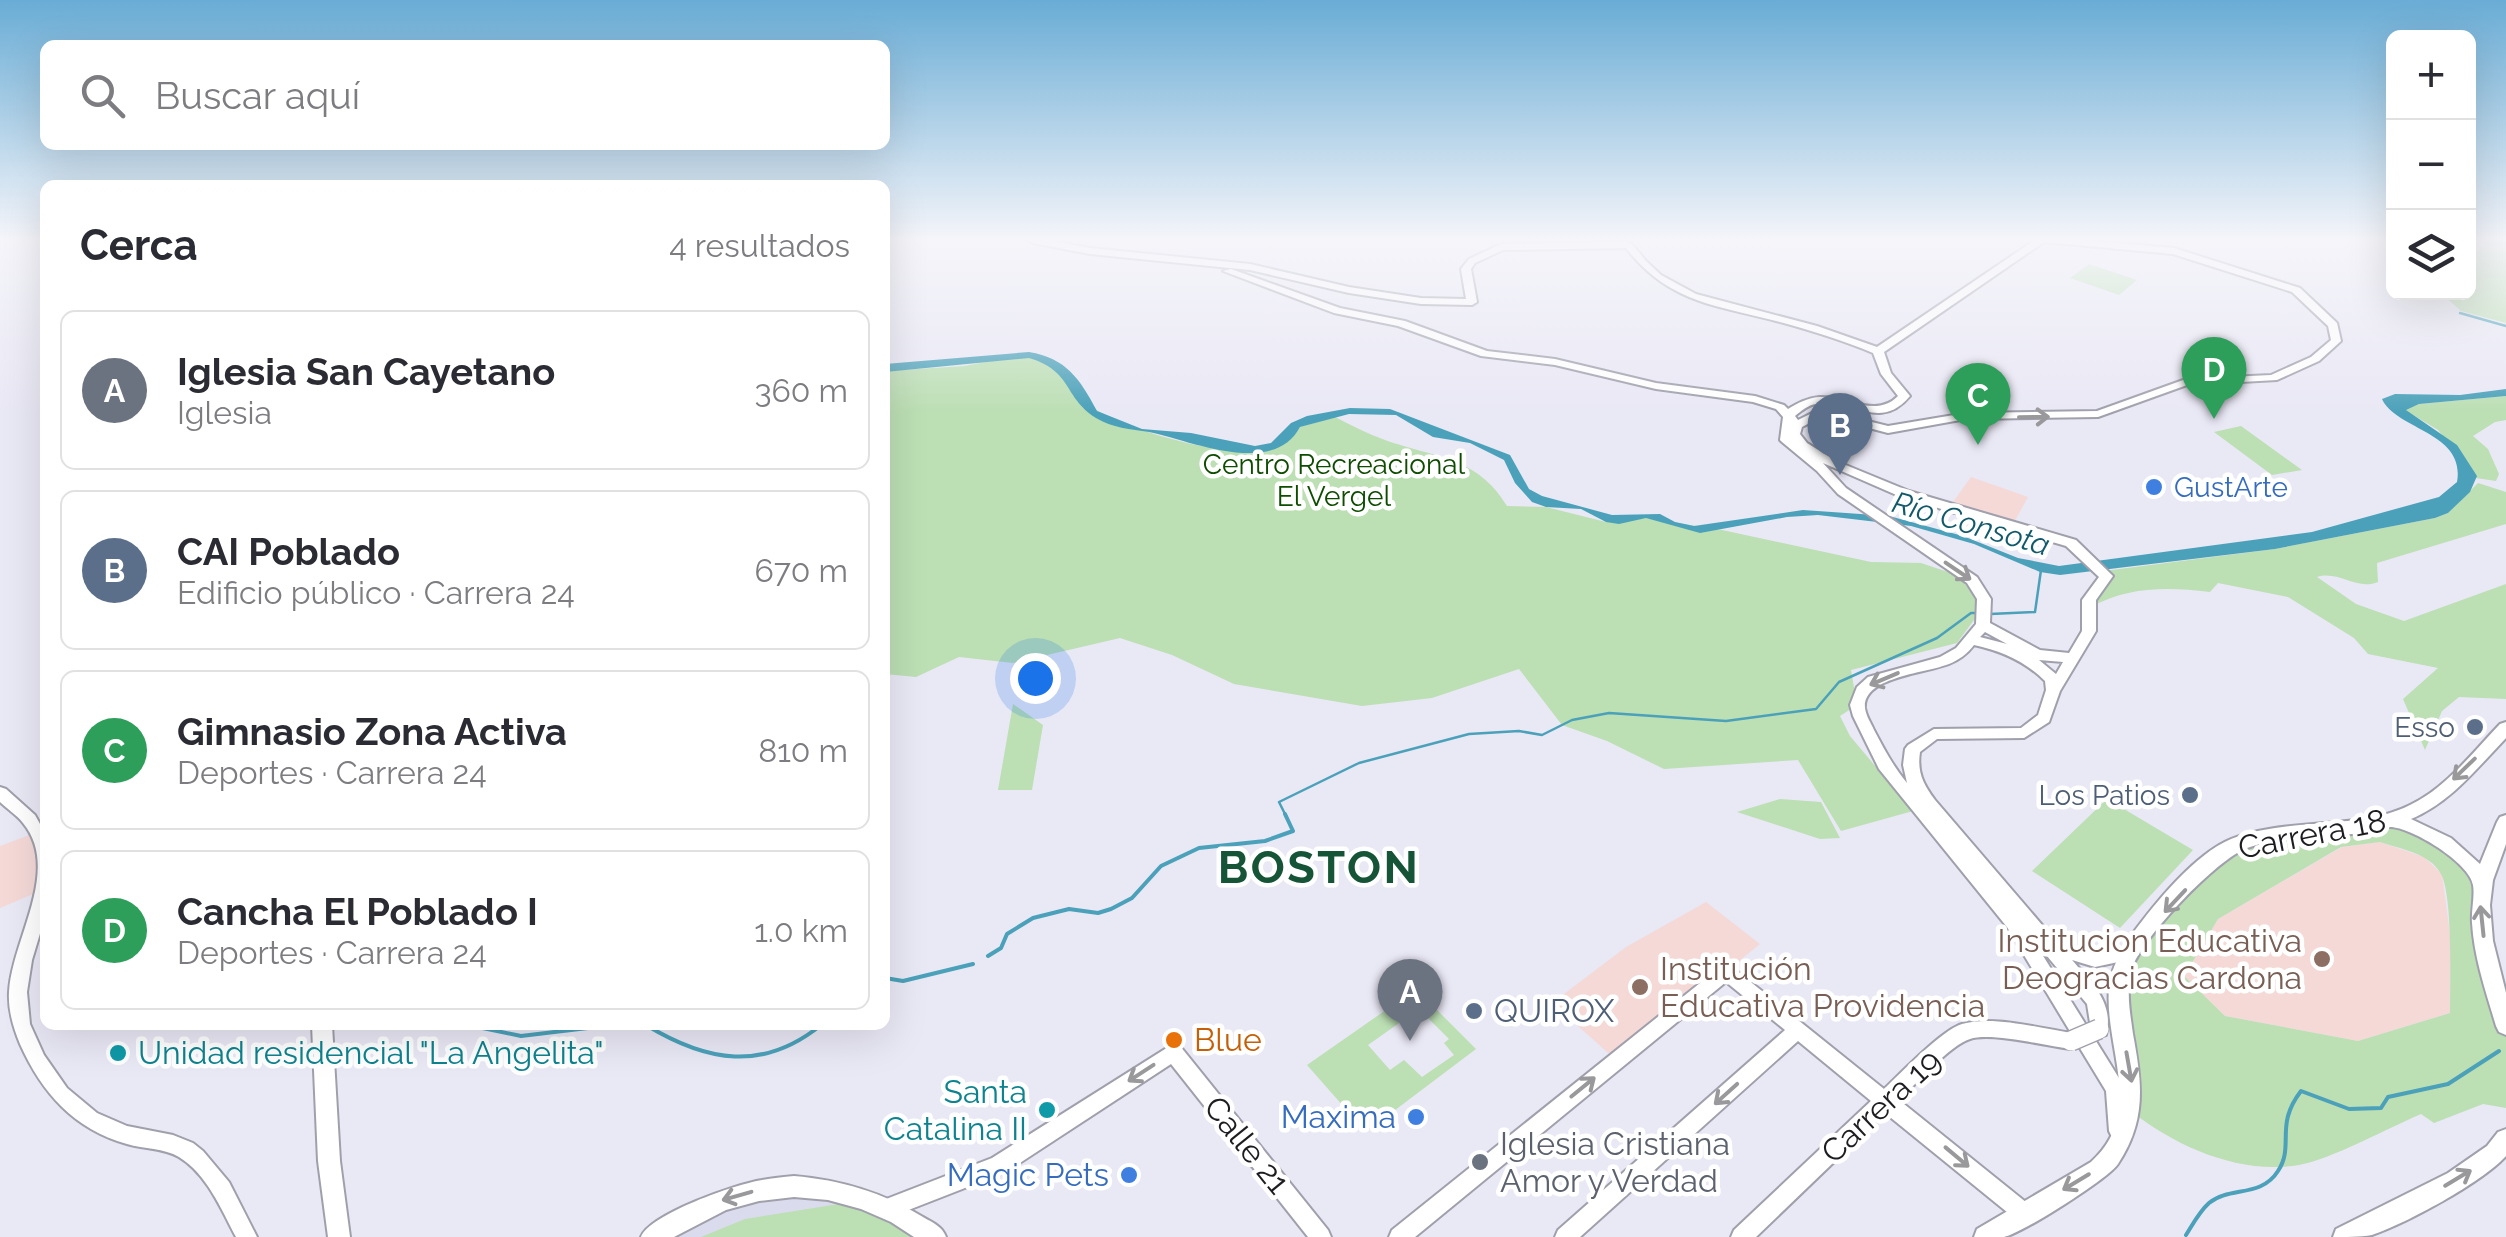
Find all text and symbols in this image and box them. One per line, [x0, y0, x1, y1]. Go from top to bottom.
map controls [2386, 30, 2476, 300]
button: + [2386, 30, 2476, 120]
search box [40, 40, 890, 150]
icon: search [75, 68, 130, 123]
text: Buscar aquí [155, 73, 360, 118]
button: − [2386, 120, 2476, 210]
button: layers [2386, 210, 2476, 300]
text: Cerca [80, 221, 198, 270]
text: 4 resultados [669, 227, 850, 264]
pin: D [2182, 336, 2246, 419]
text: Iglesia San Cayetano [177, 349, 555, 394]
pin: C [1946, 362, 2010, 445]
text: A [104, 372, 125, 409]
text: 360 m [754, 372, 848, 409]
pin: B [1808, 392, 1872, 475]
text: Iglesia [177, 394, 272, 431]
one-way arrow [2018, 408, 2050, 426]
park label: Centro Recreacional El Vergel [1203, 448, 1466, 513]
place label: GustArte [2174, 471, 2288, 504]
marker: GustArte [2143, 476, 2165, 498]
water label: Río Consota [1889, 484, 2054, 563]
text: CAI Poblado [177, 529, 400, 574]
text: B [104, 552, 125, 589]
text: 670 m [755, 552, 848, 589]
one-way arrow [1943, 560, 1971, 581]
text: Edificio público · Carrera 24 [177, 574, 575, 611]
your location [1010, 653, 1061, 704]
one-way arrow [1869, 671, 1900, 689]
text: Gimnasio Zona Activa [177, 709, 567, 754]
place label: Esso [2394, 711, 2455, 744]
marker: Esso [2464, 716, 2486, 738]
text: C [104, 732, 125, 769]
text: 810 m [758, 732, 848, 769]
text: Deportes · Carrera 24 [177, 754, 487, 791]
one-way arrow [2452, 757, 2476, 781]
place label: Los Patios [2039, 779, 2170, 812]
marker: Los Patios [2179, 784, 2201, 806]
street label: Carrera 18 [2235, 801, 2389, 866]
district label: BOSTON [1218, 841, 1420, 894]
one-way arrow [2163, 888, 2187, 912]
text: Cancha El Poblado I [177, 889, 538, 934]
one-way arrow [2472, 906, 2491, 938]
text: D [103, 912, 126, 949]
text: 1.0 km [754, 912, 848, 949]
place label: Institucion Educativa Deogracias Cardona [1998, 922, 2302, 996]
text: Deportes · Carrera 24 [177, 934, 487, 971]
marker: Institucion Educativa Deogracias Cardona [2311, 948, 2333, 970]
place label: Institución Educativa Providencia [1660, 950, 1985, 1024]
pin: A [1378, 958, 1442, 1041]
marker: Institución Educativa Providencia [1629, 976, 1651, 998]
place label: QUIROX [1494, 992, 1615, 1029]
marker: QUIROX [1463, 1000, 1485, 1022]
place label: Blue [1194, 1021, 1262, 1058]
marker: Blue [1163, 1029, 1185, 1051]
place label: Unidad residencial "La Angelita" [138, 1034, 604, 1071]
street label: Carrera 19 [1813, 1041, 1948, 1170]
marker: Unidad residencial "La Angelita" [107, 1042, 129, 1064]
one-way arrow [2120, 1051, 2139, 1083]
one-way arrow [1127, 1062, 1155, 1083]
place label: Santa Catalina II [884, 1073, 1027, 1147]
one-way arrow [1570, 1076, 1596, 1098]
one-way arrow [1714, 1082, 1739, 1105]
street label: Calle 21 [1197, 1089, 1298, 1201]
place label: Maxima [1281, 1098, 1396, 1135]
marker: Santa Catalina II [1036, 1099, 1058, 1121]
marker: Maxima [1405, 1106, 1427, 1128]
place label: Iglesia Cristiana Amor y Verdad [1500, 1125, 1730, 1199]
one-way arrow [1943, 1146, 1969, 1168]
marker: Iglesia Cristiana Amor y Verdad [1469, 1151, 1491, 1173]
place label: Magic Pets [947, 1156, 1109, 1193]
marker: Magic Pets [1118, 1164, 1140, 1186]
one-way arrow [2443, 1168, 2471, 1188]
one-way arrow [2062, 1172, 2091, 1193]
one-way arrow [722, 1187, 753, 1206]

